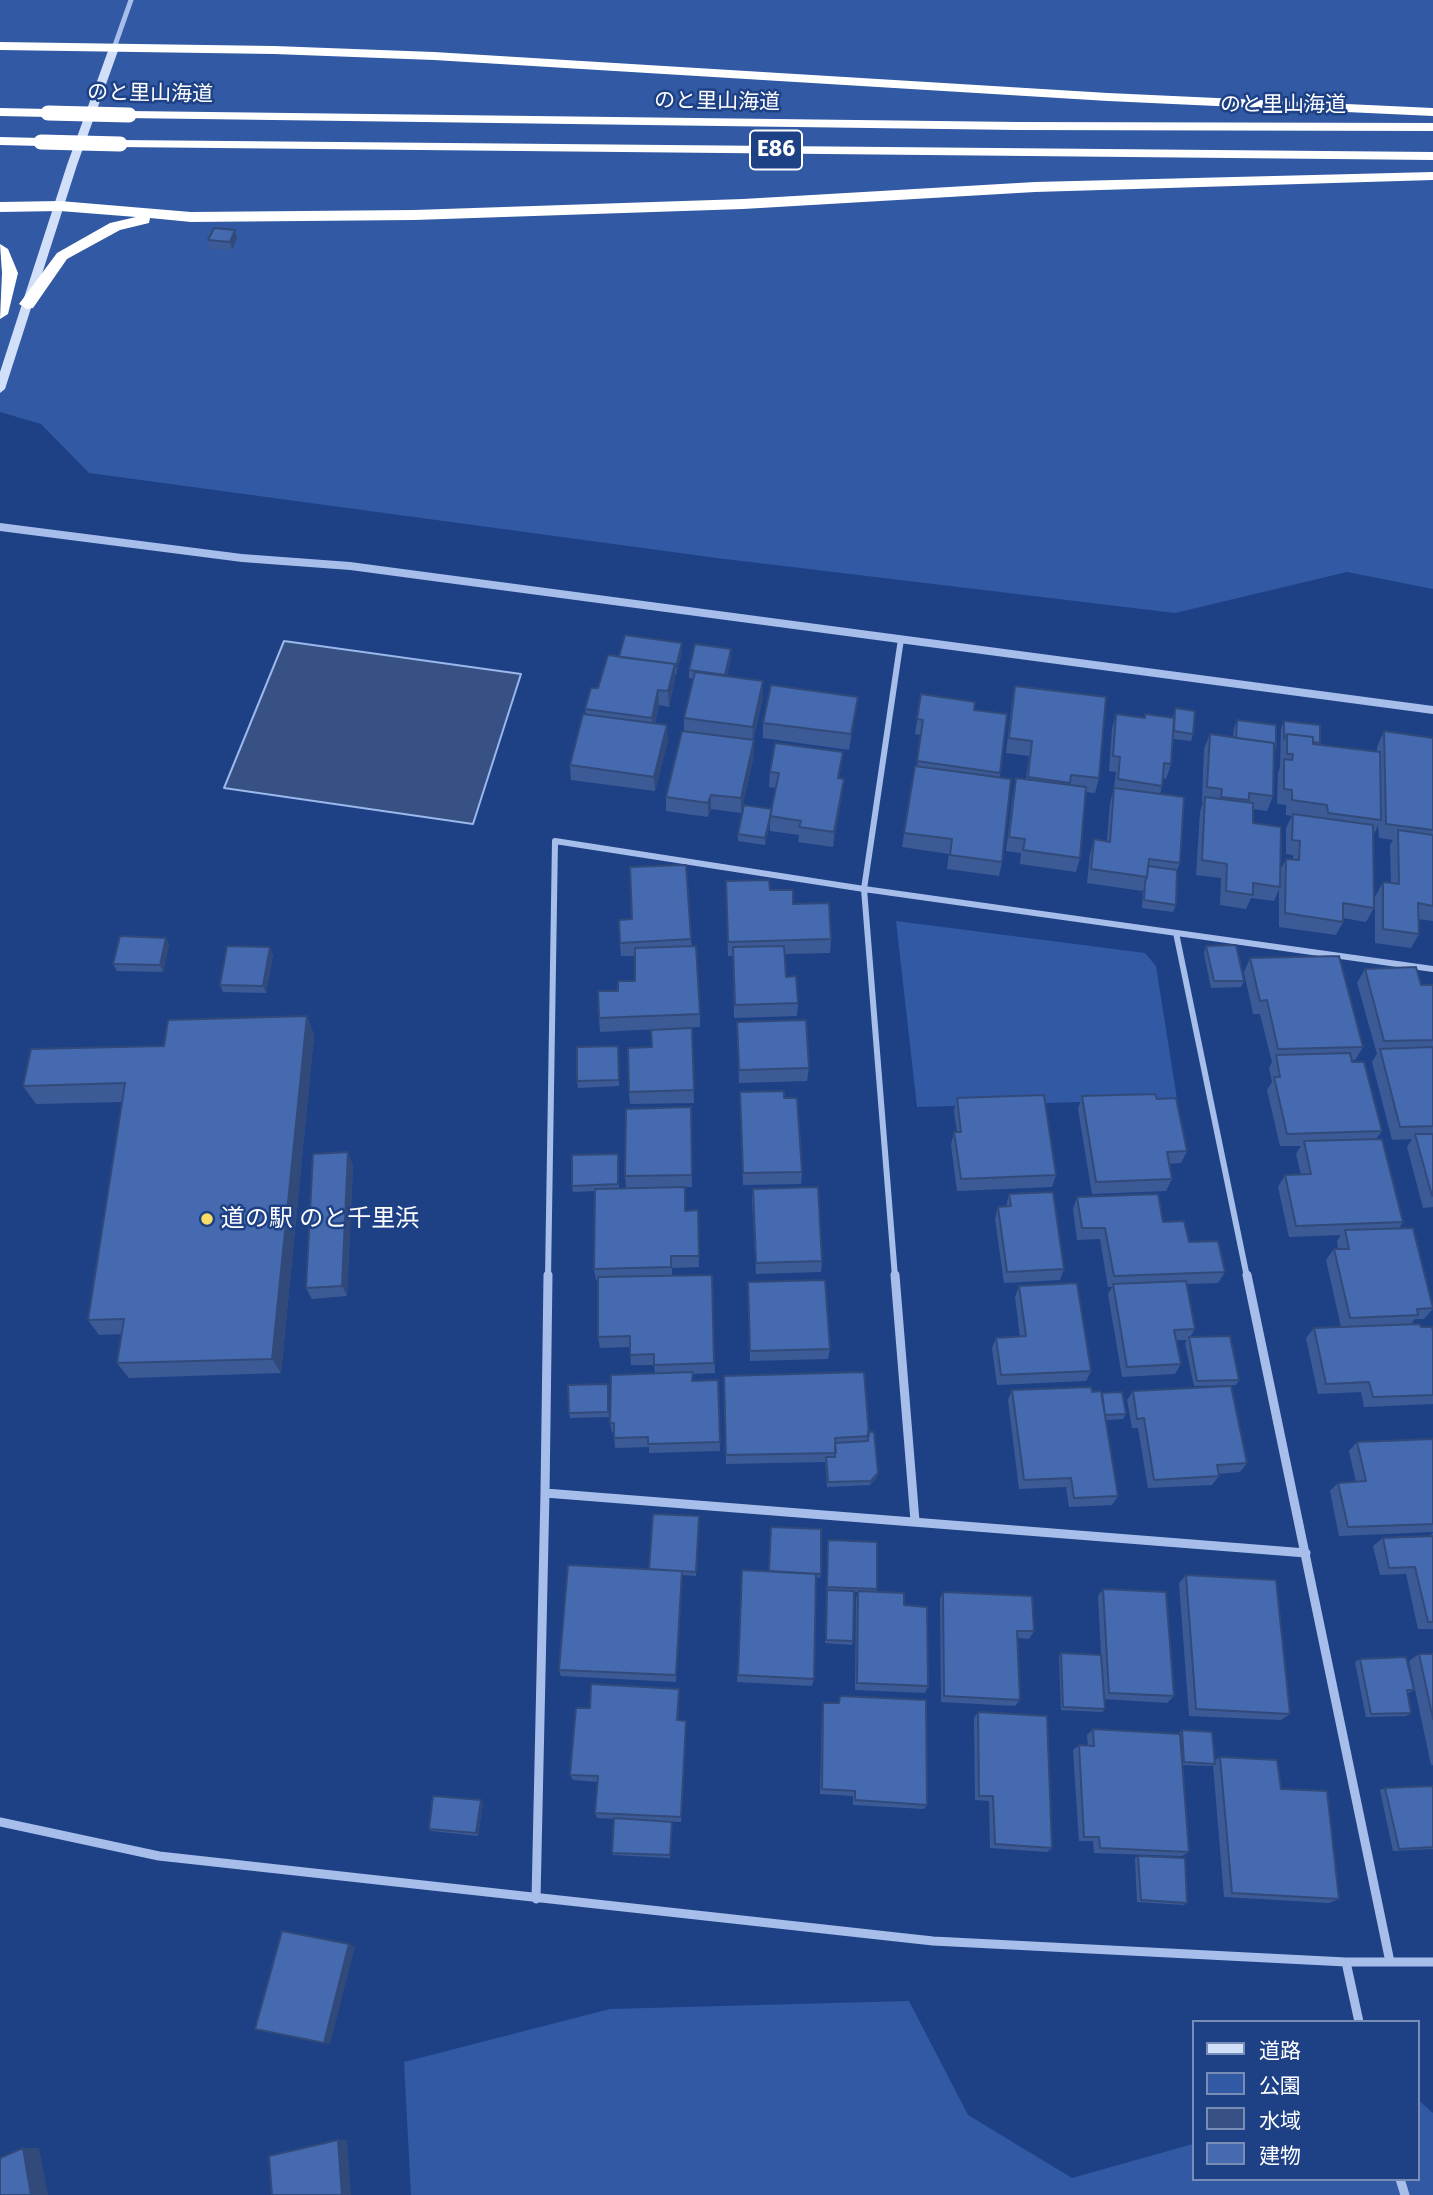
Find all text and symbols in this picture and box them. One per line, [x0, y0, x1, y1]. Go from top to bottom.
street label: のと里山海道 [87, 80, 213, 108]
street label: のと里山海道 [654, 88, 780, 116]
street label: のと里山海道 [1220, 92, 1346, 118]
road number: E86 [750, 130, 802, 169]
place label: 道の駅 のと千里浜 [221, 1205, 419, 1233]
marker: 道の駅 のと千里浜 [199, 1211, 215, 1227]
legend [1192, 2020, 1419, 2181]
text: 道路 [1259, 2038, 1301, 2064]
text: 公園 [1259, 2073, 1301, 2099]
text: 水域 [1259, 2108, 1301, 2134]
text: 建物 [1259, 2143, 1301, 2169]

